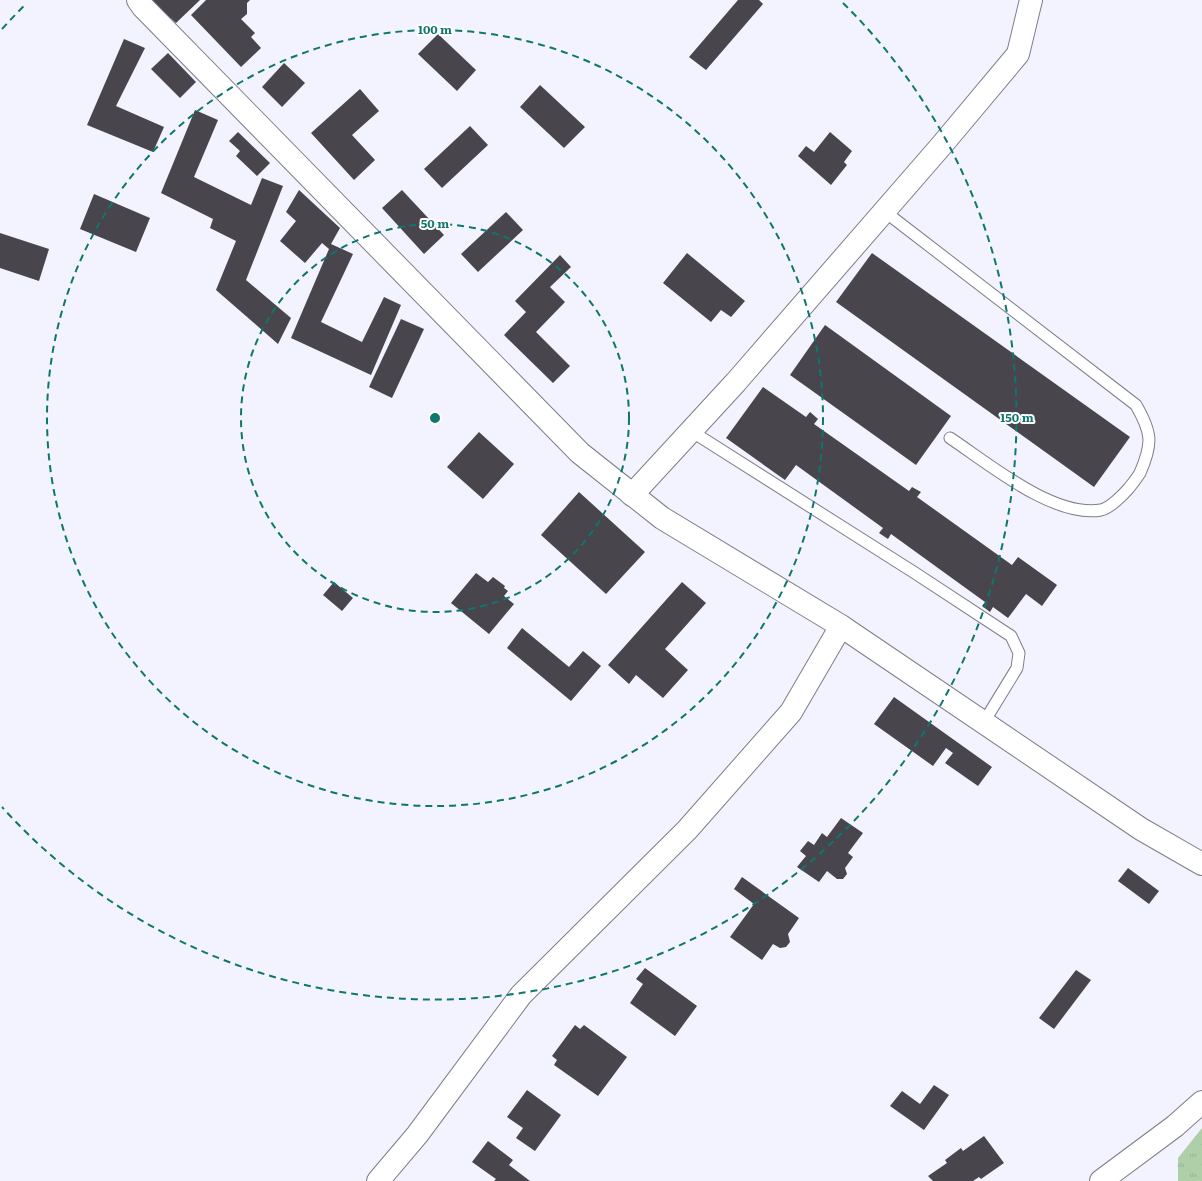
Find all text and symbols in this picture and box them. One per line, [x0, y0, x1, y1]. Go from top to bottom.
text: 100 m [418, 20, 452, 38]
text: 50 m [421, 214, 449, 232]
text: 150 m [1000, 408, 1034, 426]
centre of rings [428, 411, 442, 425]

